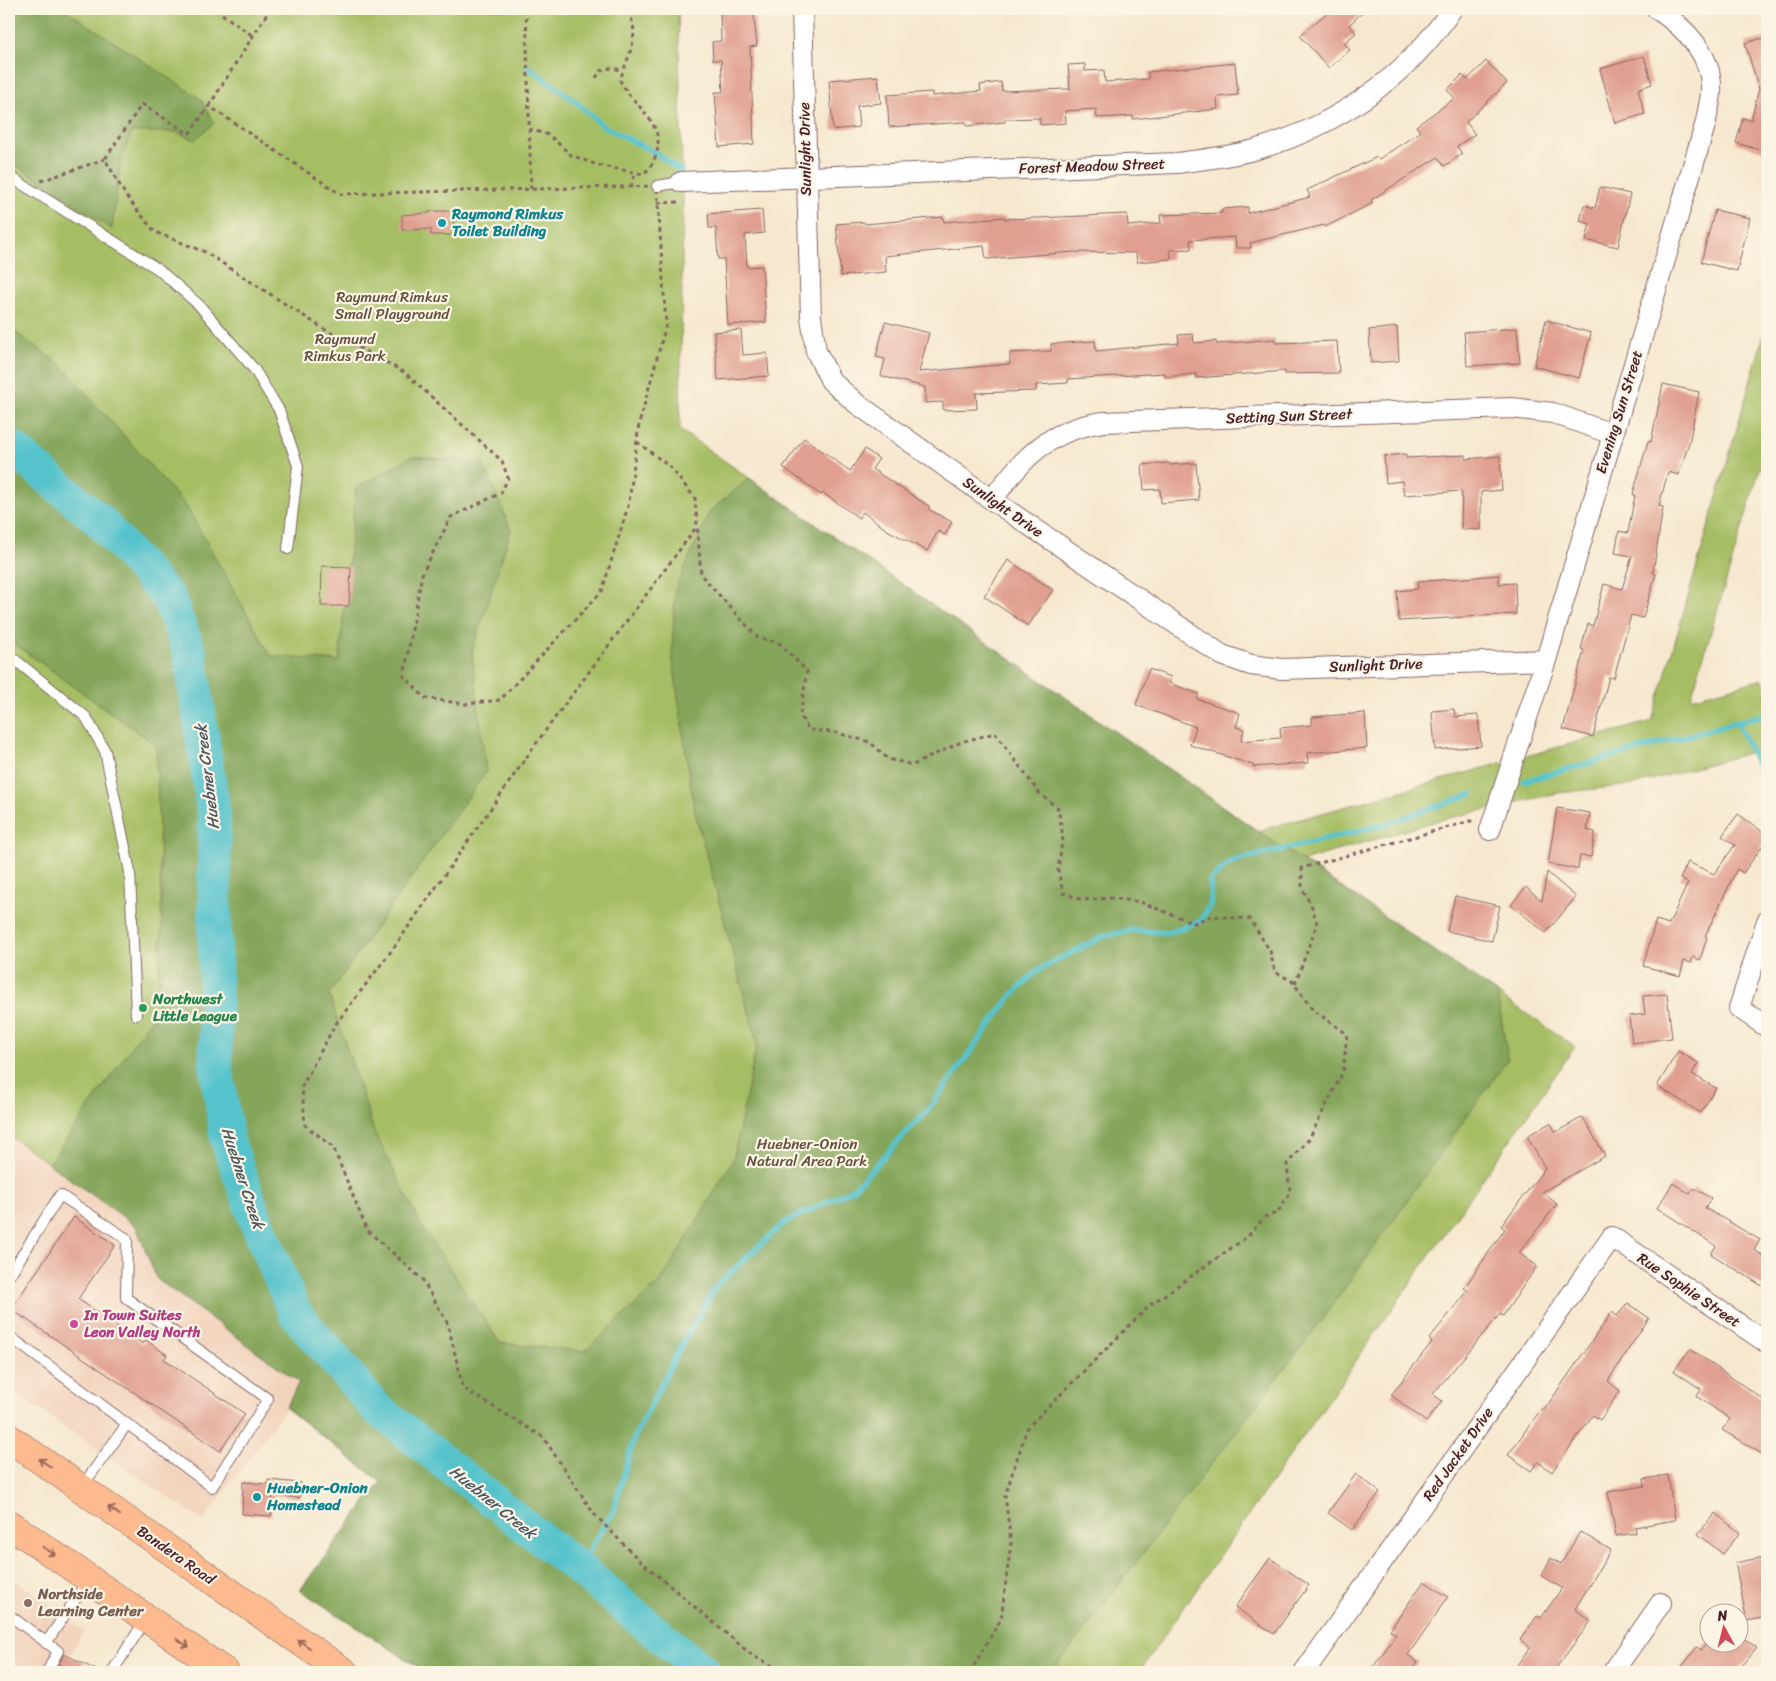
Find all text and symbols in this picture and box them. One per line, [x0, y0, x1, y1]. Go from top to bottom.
street label: Sunlight Drive [791, 102, 819, 196]
street label: Forest Meadow Street [1018, 150, 1166, 182]
place label: Raymond Rimkus Toilet Building [451, 201, 564, 244]
marker: Raymond Rimkus Toilet Building [436, 217, 448, 229]
park label: Raymund Rimkus Small Playground [335, 284, 450, 327]
park label: Raymund Rimkus Park [304, 326, 386, 369]
street label: Evening Sun Street [1588, 347, 1650, 477]
street label: Setting Sun Street [1225, 401, 1354, 431]
street label: Sunlight Drive [957, 469, 1049, 545]
street label: Sunlight Drive [1329, 650, 1424, 680]
water label: Huebner Creek [186, 720, 228, 831]
place label: Northwest Little League [152, 986, 238, 1029]
marker: Northwest Little League [137, 1002, 149, 1014]
water label: Huebner Creek [213, 1123, 274, 1235]
park label: Huebner-Onion Natural Area Park [747, 1131, 867, 1174]
street label: Rue Sophie Street [1632, 1246, 1746, 1335]
place label: In Town Suites Leon Valley North [83, 1302, 201, 1345]
marker: In Town Suites Leon Valley North [68, 1318, 80, 1330]
street label: Red Jacket Drive [1416, 1401, 1500, 1507]
one-way arrow [38, 1458, 52, 1468]
water label: Huebner Creek [443, 1458, 545, 1548]
place label: Huebner-Onion Homestead [266, 1475, 369, 1518]
marker: Huebner-Onion Homestead [251, 1491, 263, 1503]
one-way arrow [107, 1506, 121, 1516]
street label: Bandera Road [132, 1518, 221, 1592]
one-way arrow [42, 1546, 56, 1556]
place label: Northside Learning Center [37, 1581, 145, 1624]
marker: Northside Learning Center [22, 1597, 34, 1609]
text: N [1715, 1603, 1729, 1629]
north arrow [1698, 1604, 1748, 1654]
one-way arrow [176, 1638, 190, 1648]
one-way arrow [297, 1639, 311, 1649]

